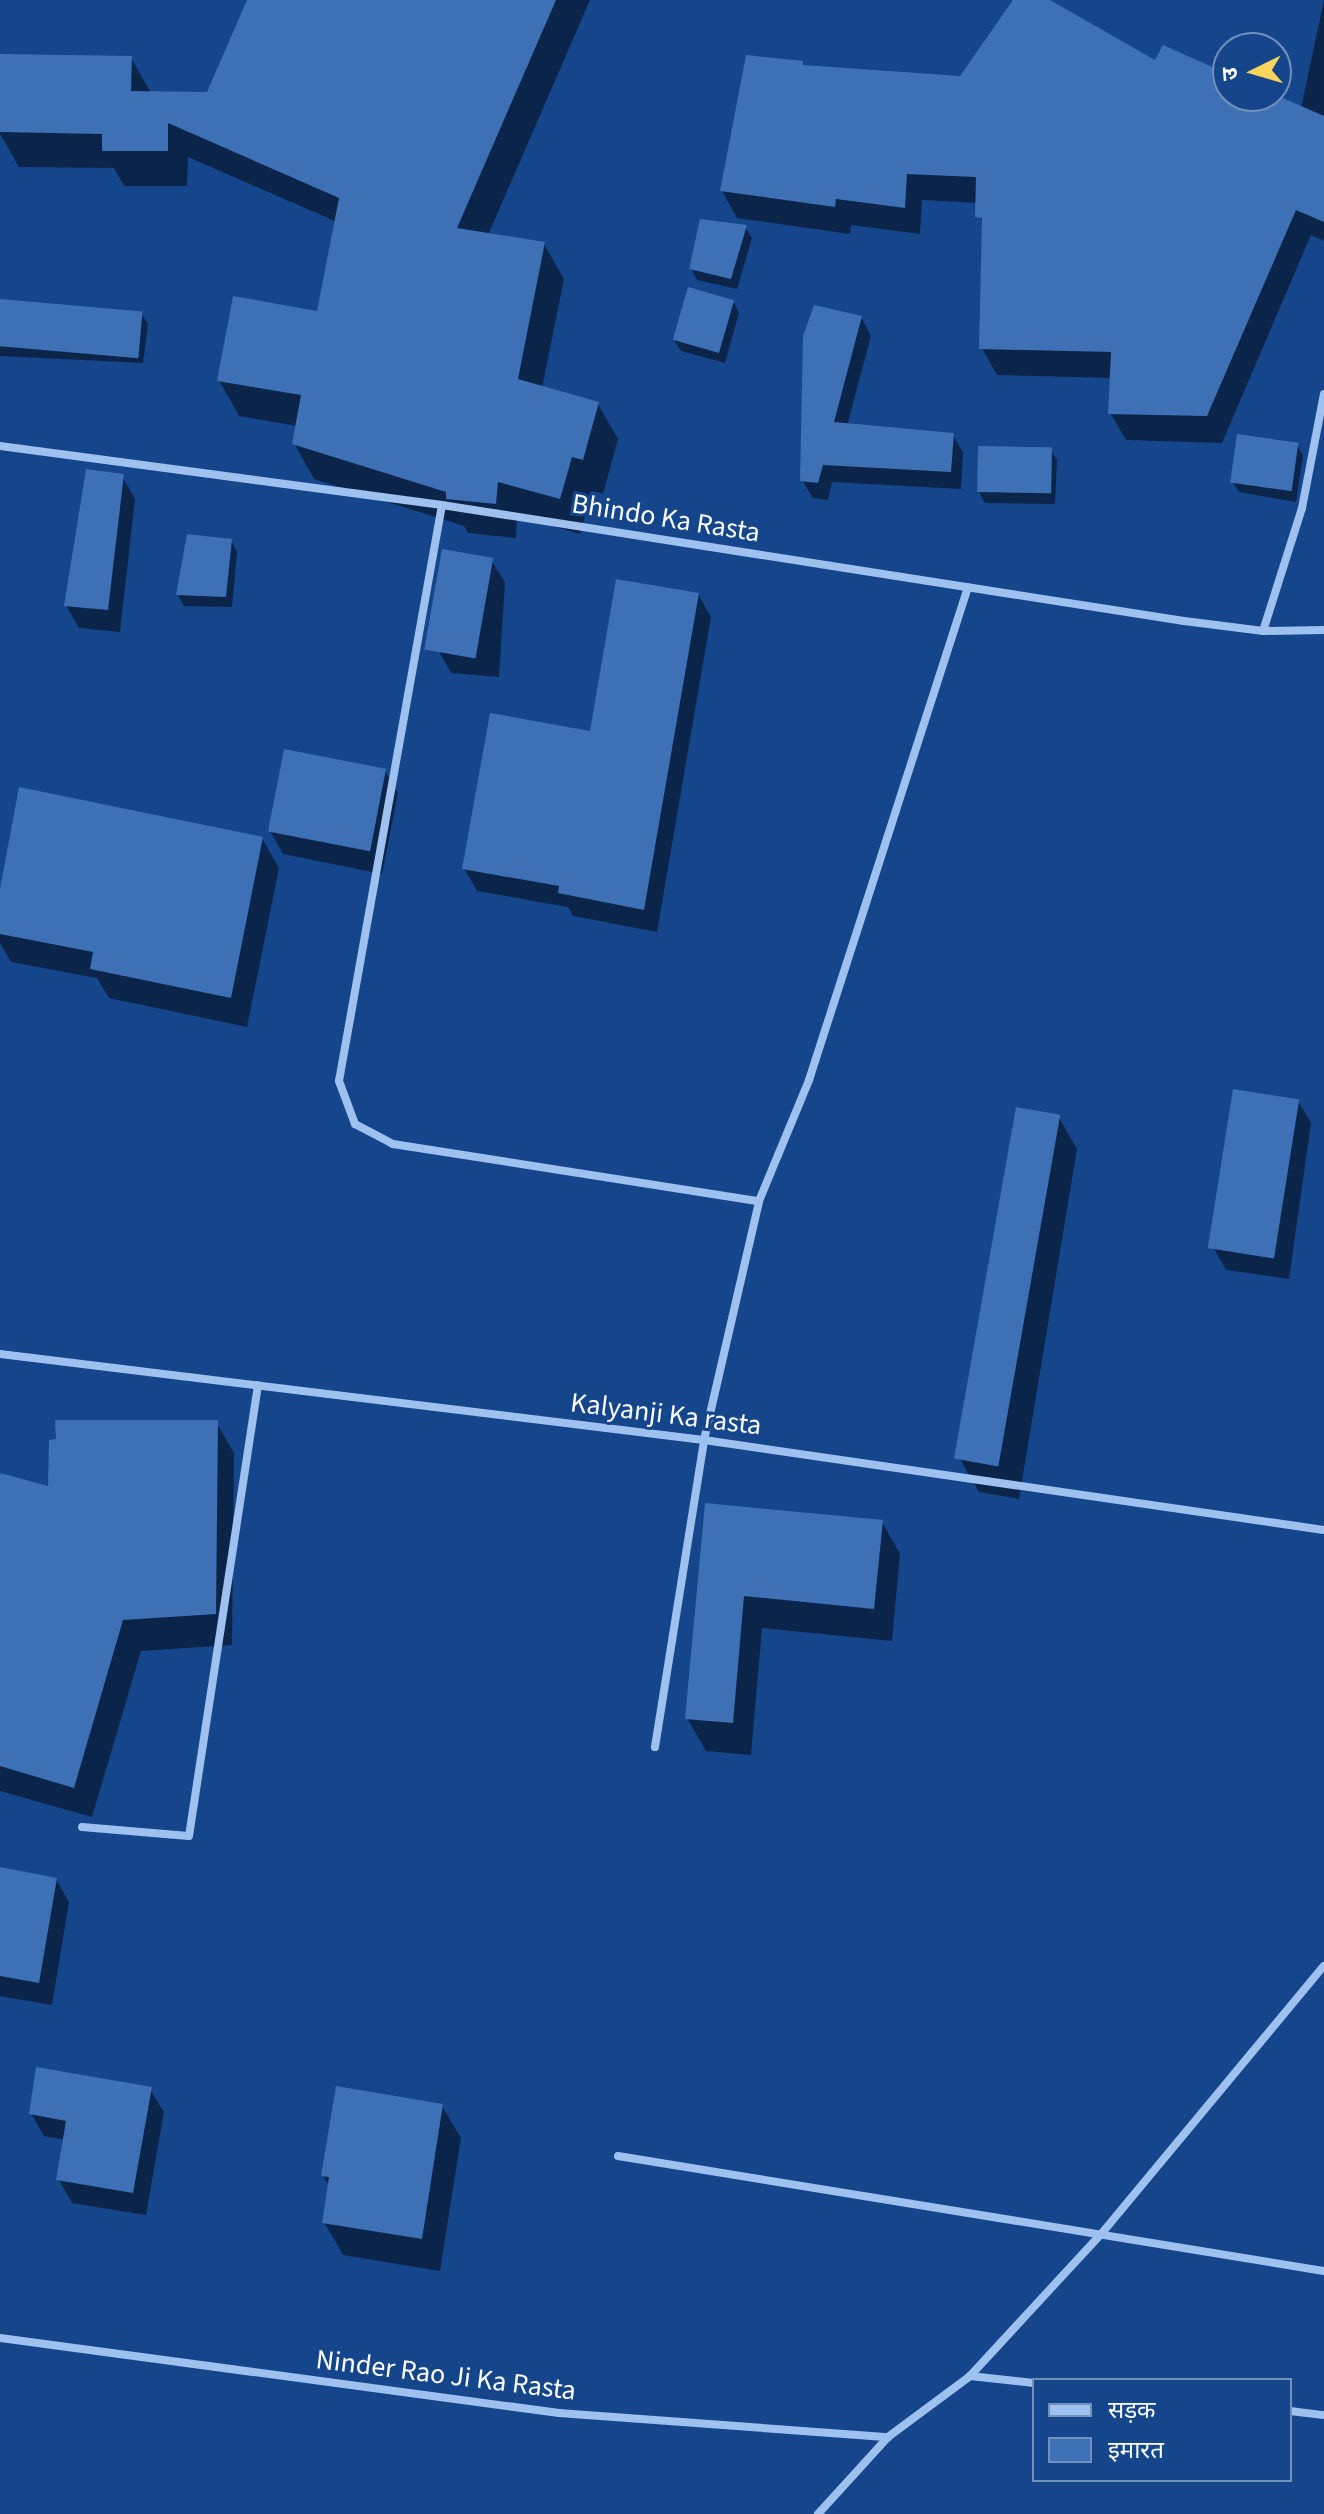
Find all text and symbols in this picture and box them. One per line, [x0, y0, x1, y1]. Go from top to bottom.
north arrow [1212, 32, 1292, 112]
text: उ [1214, 66, 1247, 82]
street label: Bhindo Ka Rasta [569, 487, 763, 549]
street label: Kalyanji Ka rasta [569, 1386, 763, 1442]
street label: Ninder Rao Ji Ka Rasta [314, 2342, 578, 2408]
legend [1032, 2378, 1292, 2482]
text: सड़क [1108, 2393, 1156, 2428]
text: इमारत [1108, 2433, 1164, 2468]

